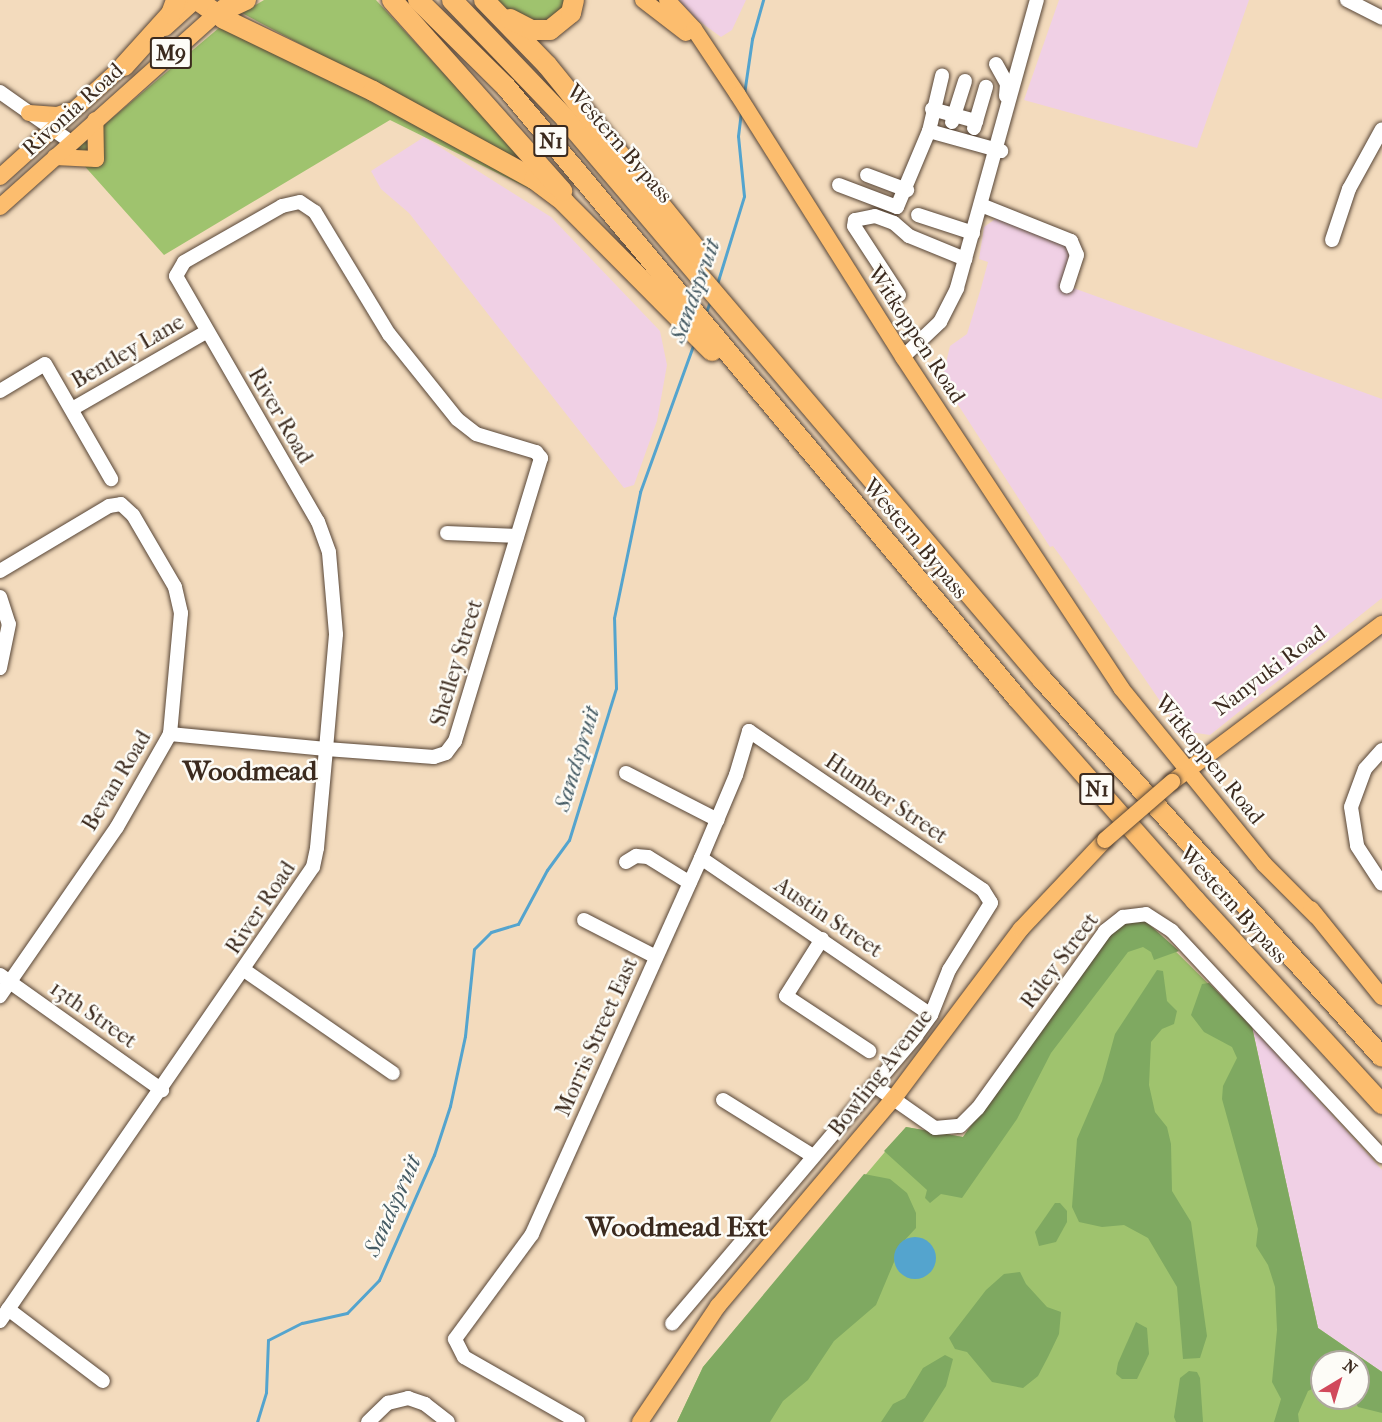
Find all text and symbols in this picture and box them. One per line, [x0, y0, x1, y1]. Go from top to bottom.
road number: M9 [148, 35, 194, 71]
street label: Rivonia Road [17, 58, 129, 162]
street label: Western Bypass [560, 79, 678, 209]
road number: N1 [533, 123, 569, 159]
water label: Sandspruit [663, 235, 727, 347]
street label: Witkoppen Road [862, 261, 970, 409]
street label: Bentley Lane [67, 309, 189, 395]
street label: River Road [242, 363, 318, 469]
street label: Western Bypass [857, 473, 973, 605]
street label: Shelley Street [425, 596, 489, 730]
street label: Nanyuki Road [1208, 620, 1332, 722]
street label: Witkoppen Road [1149, 690, 1269, 830]
water label: Sandspruit [547, 703, 607, 815]
street label: Bevan Road [77, 726, 157, 836]
street label: Humber Street [820, 748, 952, 850]
district label: Woodmead [183, 754, 317, 788]
road number: N1 [1079, 771, 1115, 807]
street label: Western Bypass [1173, 841, 1293, 969]
street label: River Road [220, 856, 302, 960]
street label: Austin Street [769, 872, 887, 964]
street label: Riley Street [1015, 908, 1105, 1014]
street label: Morris Street East [550, 953, 644, 1121]
street label: 13th Street [45, 976, 141, 1054]
street label: Bowling Avenue [823, 1004, 939, 1142]
water label: Sandspruit [358, 1151, 428, 1261]
district label: Woodmead Ext [586, 1210, 768, 1244]
north arrow [1310, 1350, 1370, 1410]
text: N [1340, 1356, 1361, 1378]

